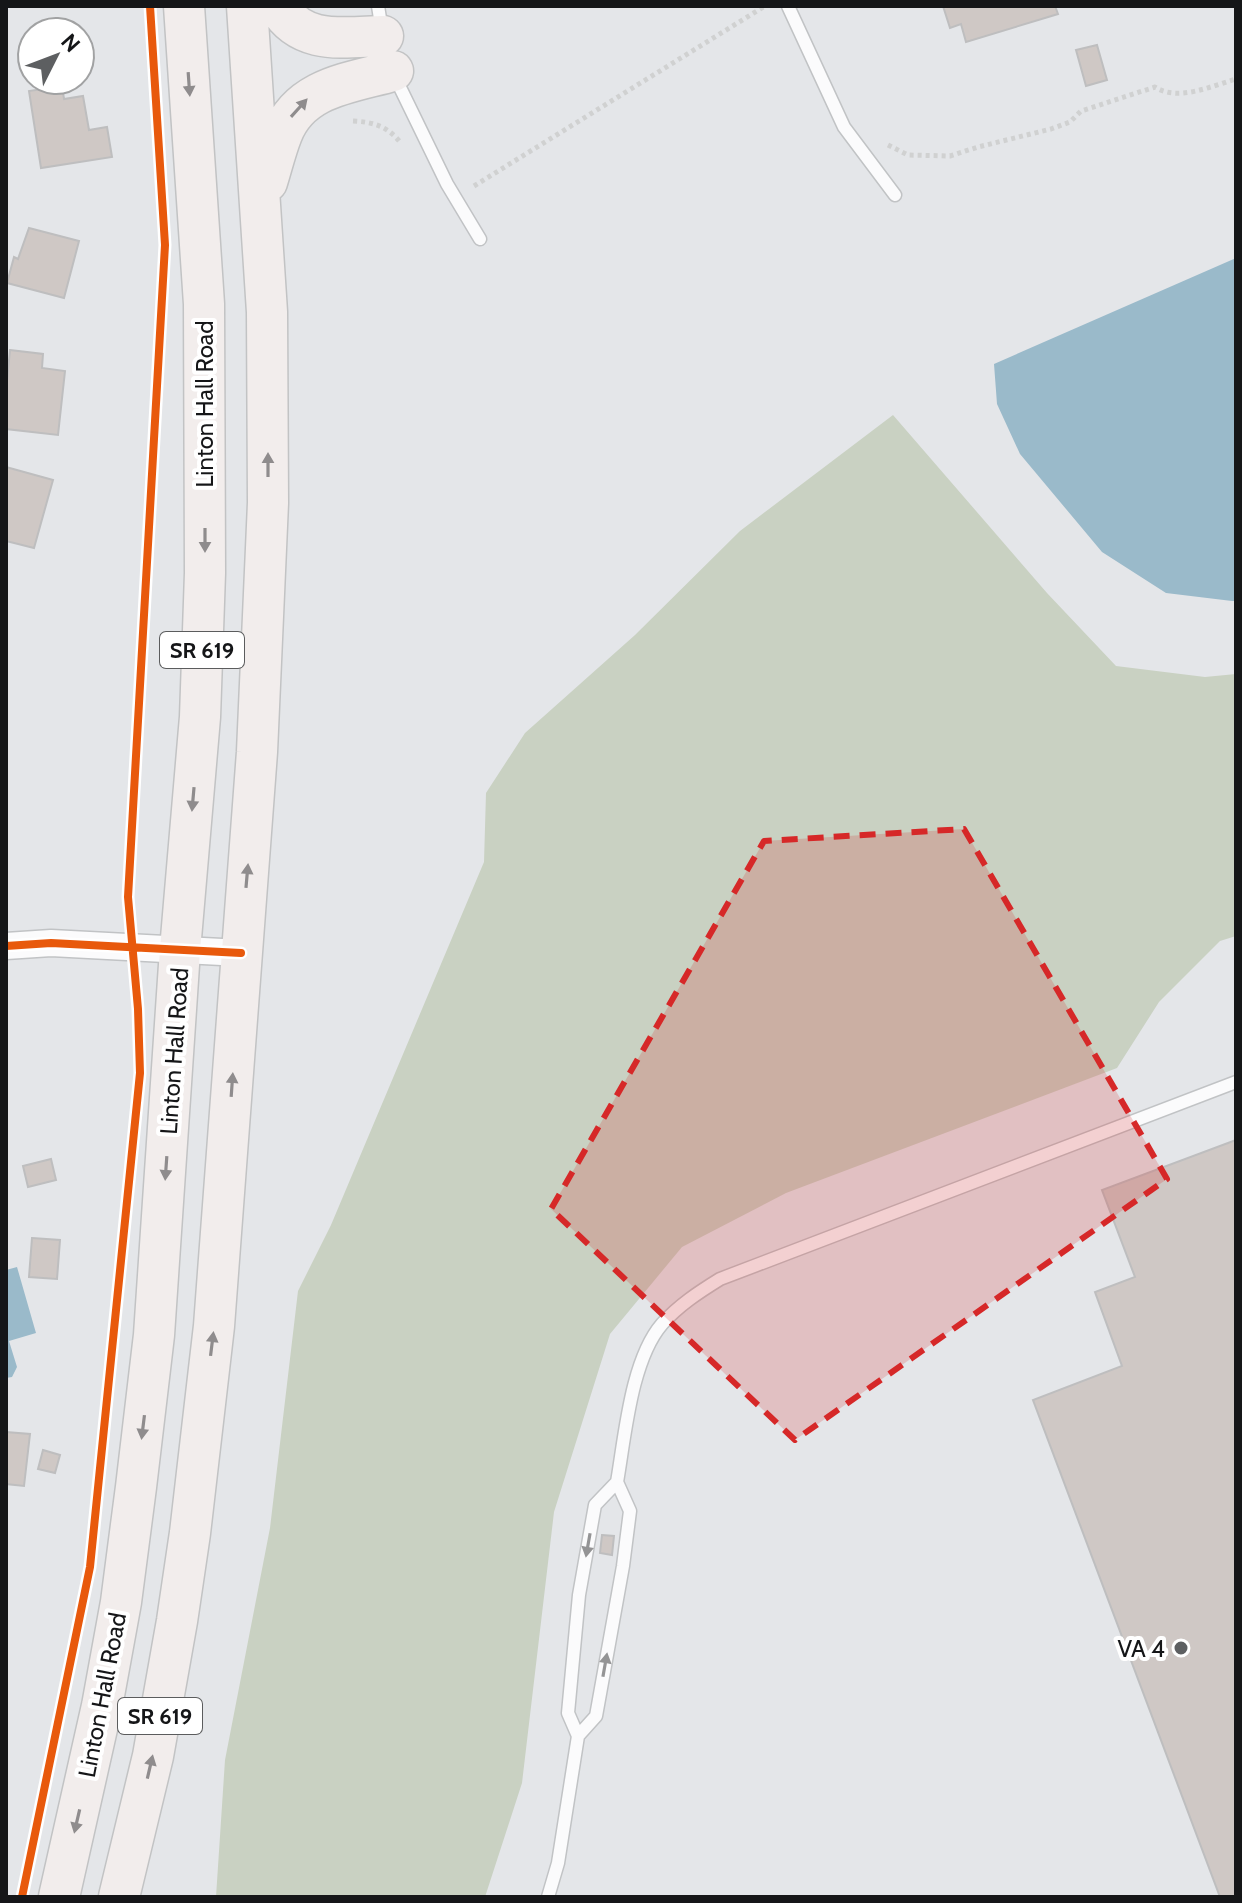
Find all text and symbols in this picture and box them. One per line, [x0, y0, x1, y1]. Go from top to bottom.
north arrow [16, 16, 96, 96]
text: N [55, 28, 86, 58]
one-way arrow [183, 72, 196, 97]
one-way arrow [290, 99, 308, 118]
street label: Linton Hall Road [190, 320, 219, 488]
one-way arrow [262, 452, 274, 477]
one-way arrow [199, 528, 211, 553]
road number: SR 619 [160, 632, 244, 668]
one-way arrow [186, 787, 199, 812]
one-way arrow [241, 863, 254, 888]
street label: Linton Hall Road [154, 967, 194, 1135]
one-way arrow [226, 1072, 239, 1097]
one-way arrow [159, 1156, 172, 1181]
one-way arrow [205, 1331, 218, 1356]
one-way arrow [136, 1415, 149, 1440]
one-way arrow [581, 1533, 593, 1558]
street label: Linton Hall Road [72, 1610, 132, 1780]
place label: VA 4 [1117, 1634, 1165, 1663]
marker: VA 4 [1172, 1639, 1190, 1657]
one-way arrow [599, 1652, 611, 1677]
road number: SR 619 [118, 1698, 202, 1734]
one-way arrow [144, 1754, 157, 1779]
one-way arrow [70, 1808, 83, 1833]

